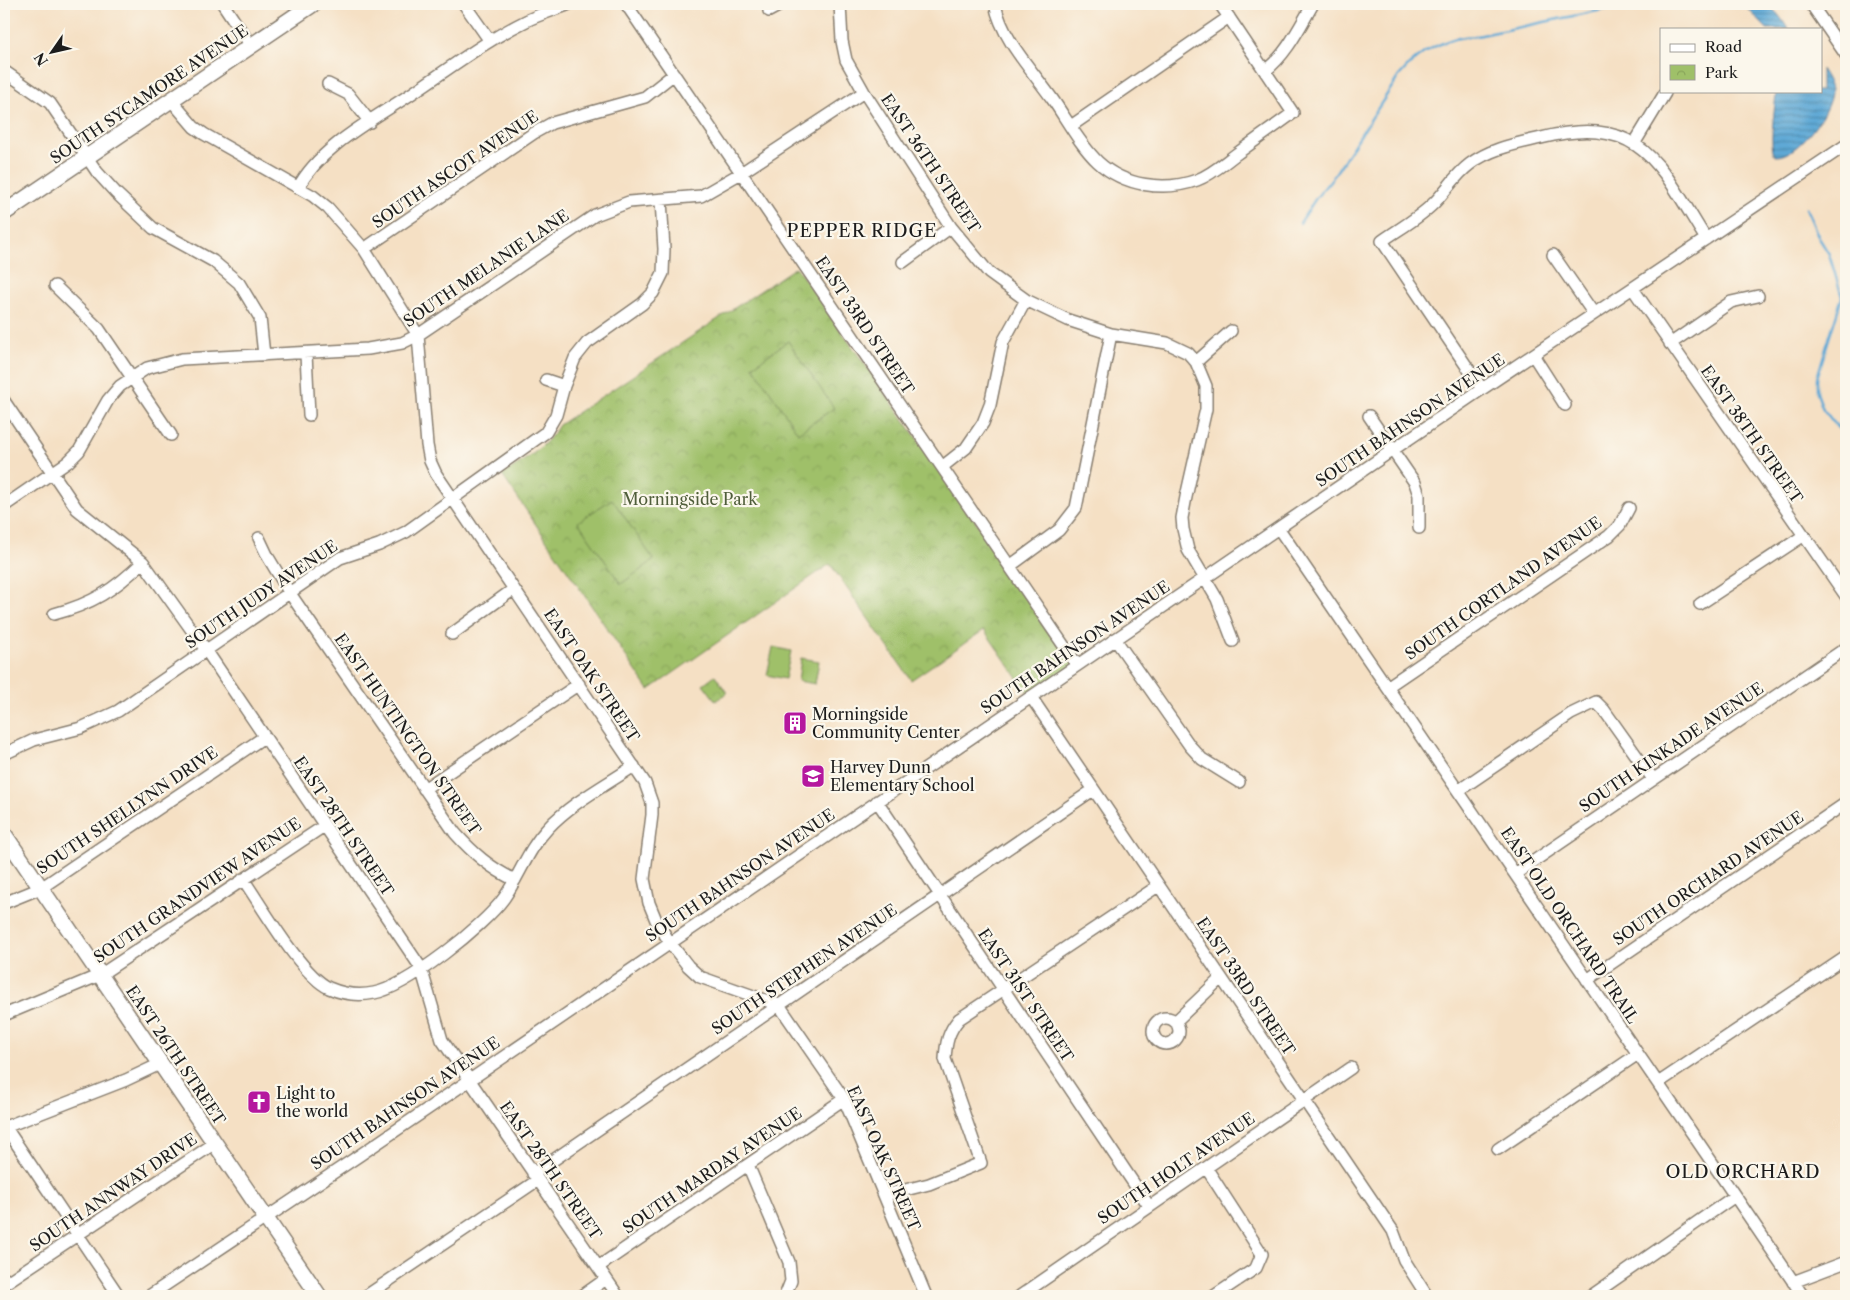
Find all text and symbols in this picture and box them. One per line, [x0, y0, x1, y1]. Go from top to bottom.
street label: SOUTH SYCAMORE AVENUE [46, 20, 252, 168]
north arrow [28, 28, 78, 78]
legend [1660, 28, 1822, 92]
text: Road [1705, 37, 1742, 56]
text: N [30, 49, 52, 69]
text: Park [1705, 63, 1739, 82]
street label: EAST 36TH STREET [877, 90, 985, 236]
street label: SOUTH ASCOT AVENUE [368, 106, 542, 232]
street label: SOUTH MELANIE LANE [399, 205, 573, 331]
district label: PEPPER RIDGE [787, 220, 937, 242]
street label: EAST 33RD STREET [811, 252, 919, 398]
street label: SOUTH BAHNSON AVENUE [1312, 349, 1508, 491]
street label: EAST 38TH STREET [1697, 361, 1807, 507]
park label: Morningside Park [622, 489, 758, 509]
street label: SOUTH CORTLAND AVENUE [1401, 512, 1605, 664]
street label: SOUTH JUDY AVENUE [181, 535, 341, 653]
street label: SOUTH BAHNSON AVENUE [977, 576, 1173, 718]
street label: EAST OAK STREET [540, 605, 644, 746]
street label: EAST HUNTINGTON STREET [331, 629, 485, 839]
street label: SOUTH KINKADE AVENUE [1575, 678, 1767, 816]
place label: Morningside Community Center [812, 704, 960, 742]
building icon: Morningside Community Center [782, 710, 808, 736]
street label: SOUTH SHELLYNN DRIVE [33, 742, 221, 878]
street label: EAST 28TH STREET [290, 752, 398, 900]
place label: Harvey Dunn Elementary School [830, 757, 975, 795]
school or university icon: Harvey Dunn Elementary School [800, 763, 826, 789]
street label: SOUTH BAHNSON AVENUE [642, 804, 838, 946]
street label: SOUTH ORCHARD AVENUE [1609, 807, 1807, 949]
street label: SOUTH GRANDVIEW AVENUE [89, 813, 305, 967]
street label: EAST OLD ORCHARD TRAIL [1497, 823, 1644, 1027]
street label: SOUTH STEPHEN AVENUE [707, 899, 901, 1039]
street label: EAST 33RD STREET [1192, 913, 1300, 1059]
street label: EAST 31ST STREET [974, 925, 1078, 1065]
street label: EAST 26TH STREET [122, 982, 230, 1128]
street label: SOUTH BAHNSON AVENUE [307, 1032, 503, 1174]
street label: EAST OAK STREET [843, 1082, 925, 1234]
place label: Light to the world [276, 1083, 349, 1121]
church icon: Light to the world [246, 1089, 272, 1115]
street label: EAST 28TH STREET [496, 1097, 606, 1243]
street label: SOUTH MARDAY AVENUE [619, 1102, 805, 1238]
street label: SOUTH HOLT AVENUE [1093, 1108, 1259, 1228]
street label: SOUTH ANNWAY DRIVE [25, 1128, 201, 1256]
district label: OLD ORCHARD [1665, 1161, 1821, 1183]

